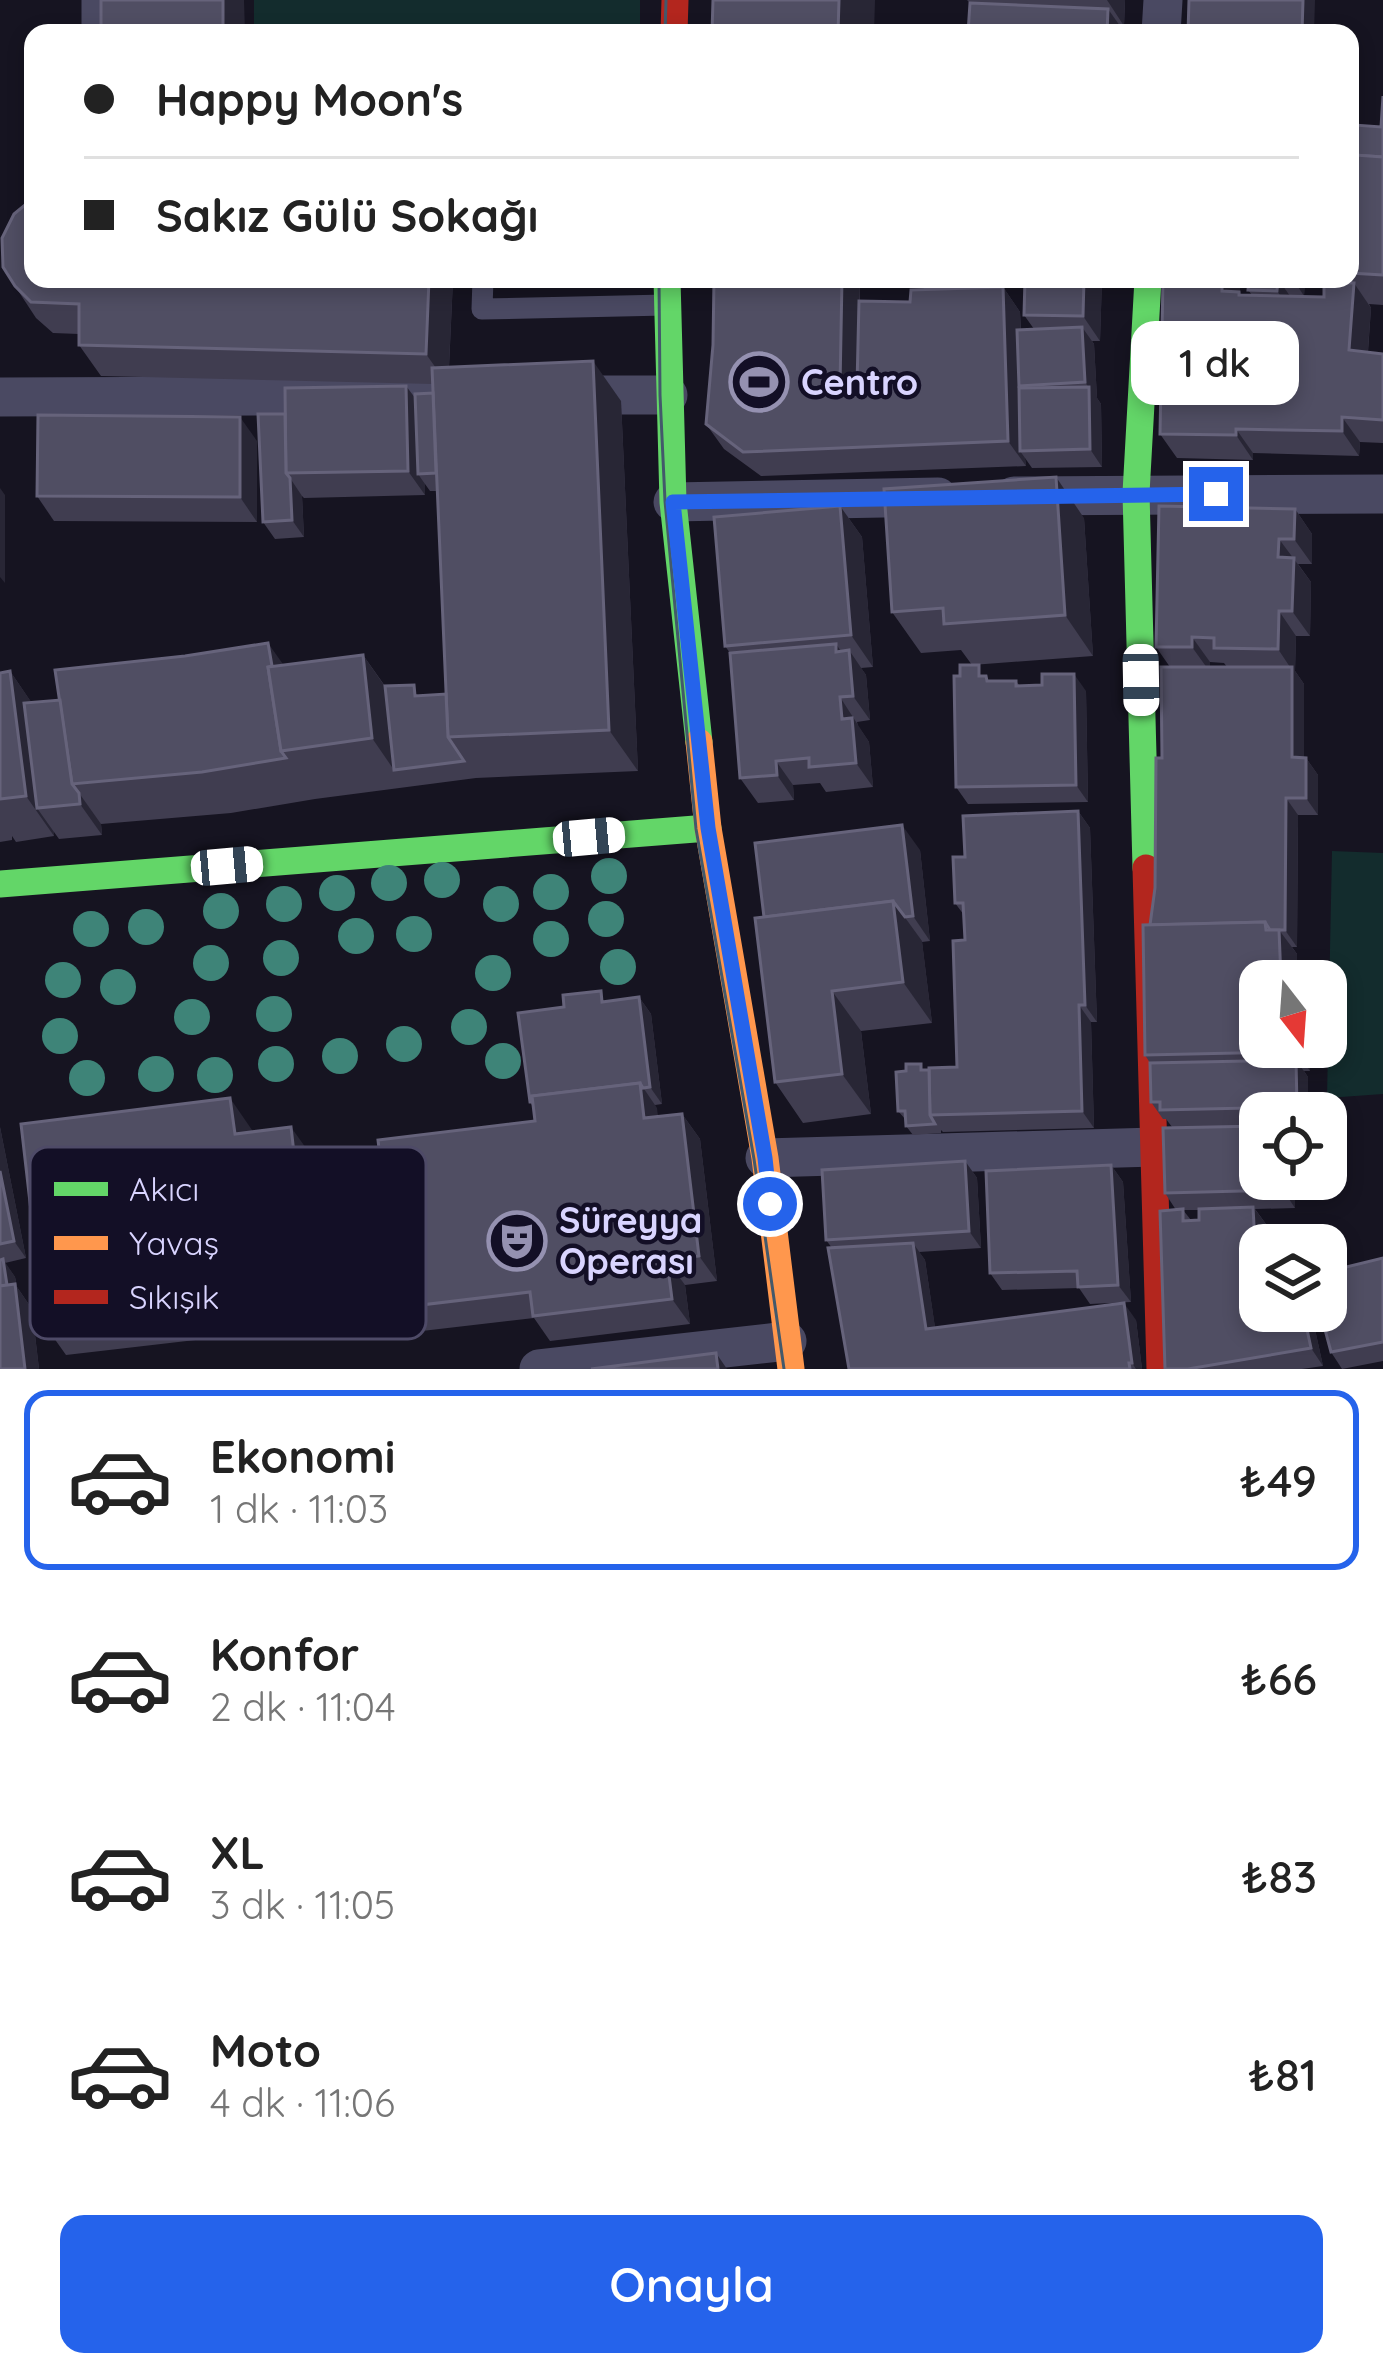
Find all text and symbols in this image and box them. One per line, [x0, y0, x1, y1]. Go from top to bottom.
text: Happy Moon's [156, 71, 463, 127]
text: Sakız Gülü Sokağı [156, 187, 538, 243]
callout: 1 dk [1132, 320, 1300, 404]
text: 1 dk [1179, 338, 1251, 387]
sports icon: Centro [728, 351, 790, 413]
place label: Centro [801, 359, 918, 404]
route end [1189, 467, 1243, 521]
car [1122, 644, 1160, 716]
car [552, 816, 626, 858]
car [190, 845, 264, 887]
north arrow [1239, 960, 1347, 1068]
map controls [1239, 960, 1347, 1332]
button: locate [1239, 1092, 1347, 1200]
legend [30, 1147, 426, 1339]
text: Akıcı [129, 1168, 199, 1209]
route start [743, 1177, 797, 1231]
place label: Süreyya Operası [559, 1197, 702, 1283]
theatre icon: Süreyya Operası [486, 1210, 548, 1272]
text: Yavaş [129, 1222, 219, 1263]
button: layers [1239, 1224, 1347, 1332]
text: Sıkışık [129, 1276, 220, 1317]
icon: car [66, 1426, 174, 1534]
text: Ekonomi [210, 1428, 395, 1484]
text: ₺49 [1239, 1452, 1317, 1508]
text: 1 dk · 11:03 [210, 1484, 388, 1533]
icon: car [66, 1624, 174, 1732]
text: Konfor [210, 1626, 359, 1682]
text: ₺66 [1240, 1650, 1317, 1706]
text: 2 dk · 11:04 [210, 1682, 396, 1731]
icon: car [66, 1822, 174, 1930]
text: XL [210, 1824, 265, 1880]
text: ₺83 [1241, 1848, 1317, 1904]
text: 3 dk · 11:05 [210, 1880, 395, 1929]
icon: car [66, 2020, 174, 2128]
text: Moto [210, 2022, 321, 2078]
text: ₺81 [1248, 2046, 1317, 2102]
text: 4 dk · 11:06 [210, 2078, 395, 2127]
button: Onayla [60, 2215, 1323, 2353]

